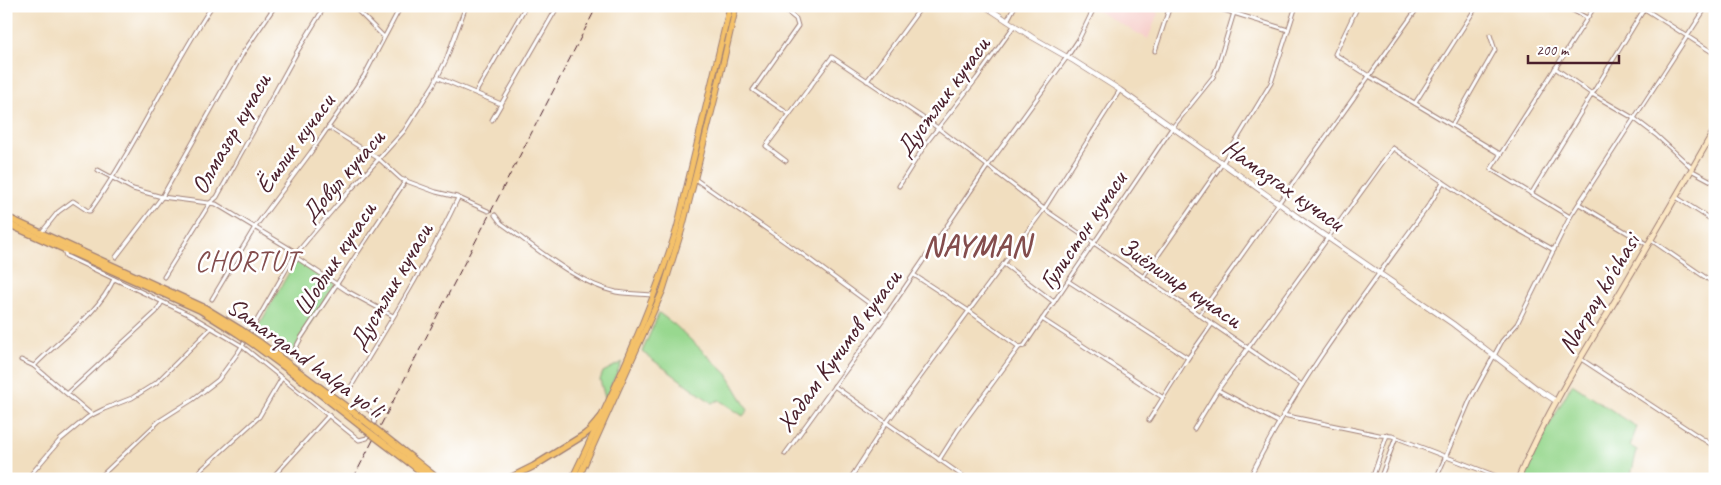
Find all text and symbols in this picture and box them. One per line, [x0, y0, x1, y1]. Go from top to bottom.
street label: Дустлик кучаси [888, 28, 998, 163]
scale bar [1528, 32, 1620, 64]
text: 200 m [1536, 41, 1570, 60]
street label: Олмазор кучаси [183, 66, 279, 200]
street label: Ёшлик кучаси [248, 86, 343, 200]
street label: Довул кучаси [294, 121, 393, 229]
street label: Намазгах кучаси [1217, 131, 1352, 239]
street label: Гулистон кучаси [1032, 164, 1135, 296]
street label: Шодлик кучаси [286, 194, 384, 321]
street label: Дустлик кучаси [342, 216, 441, 356]
street label: Narpay ko'chasi [1551, 225, 1649, 359]
district label: NAYMAN [923, 227, 1035, 265]
street label: Зиёлилир кучаси [1113, 230, 1250, 337]
district label: CHORTUT [195, 243, 304, 278]
street label: Хадам Кучимов кучаси [769, 261, 910, 438]
street label: Samarqand halqa yoʻli [221, 290, 393, 428]

